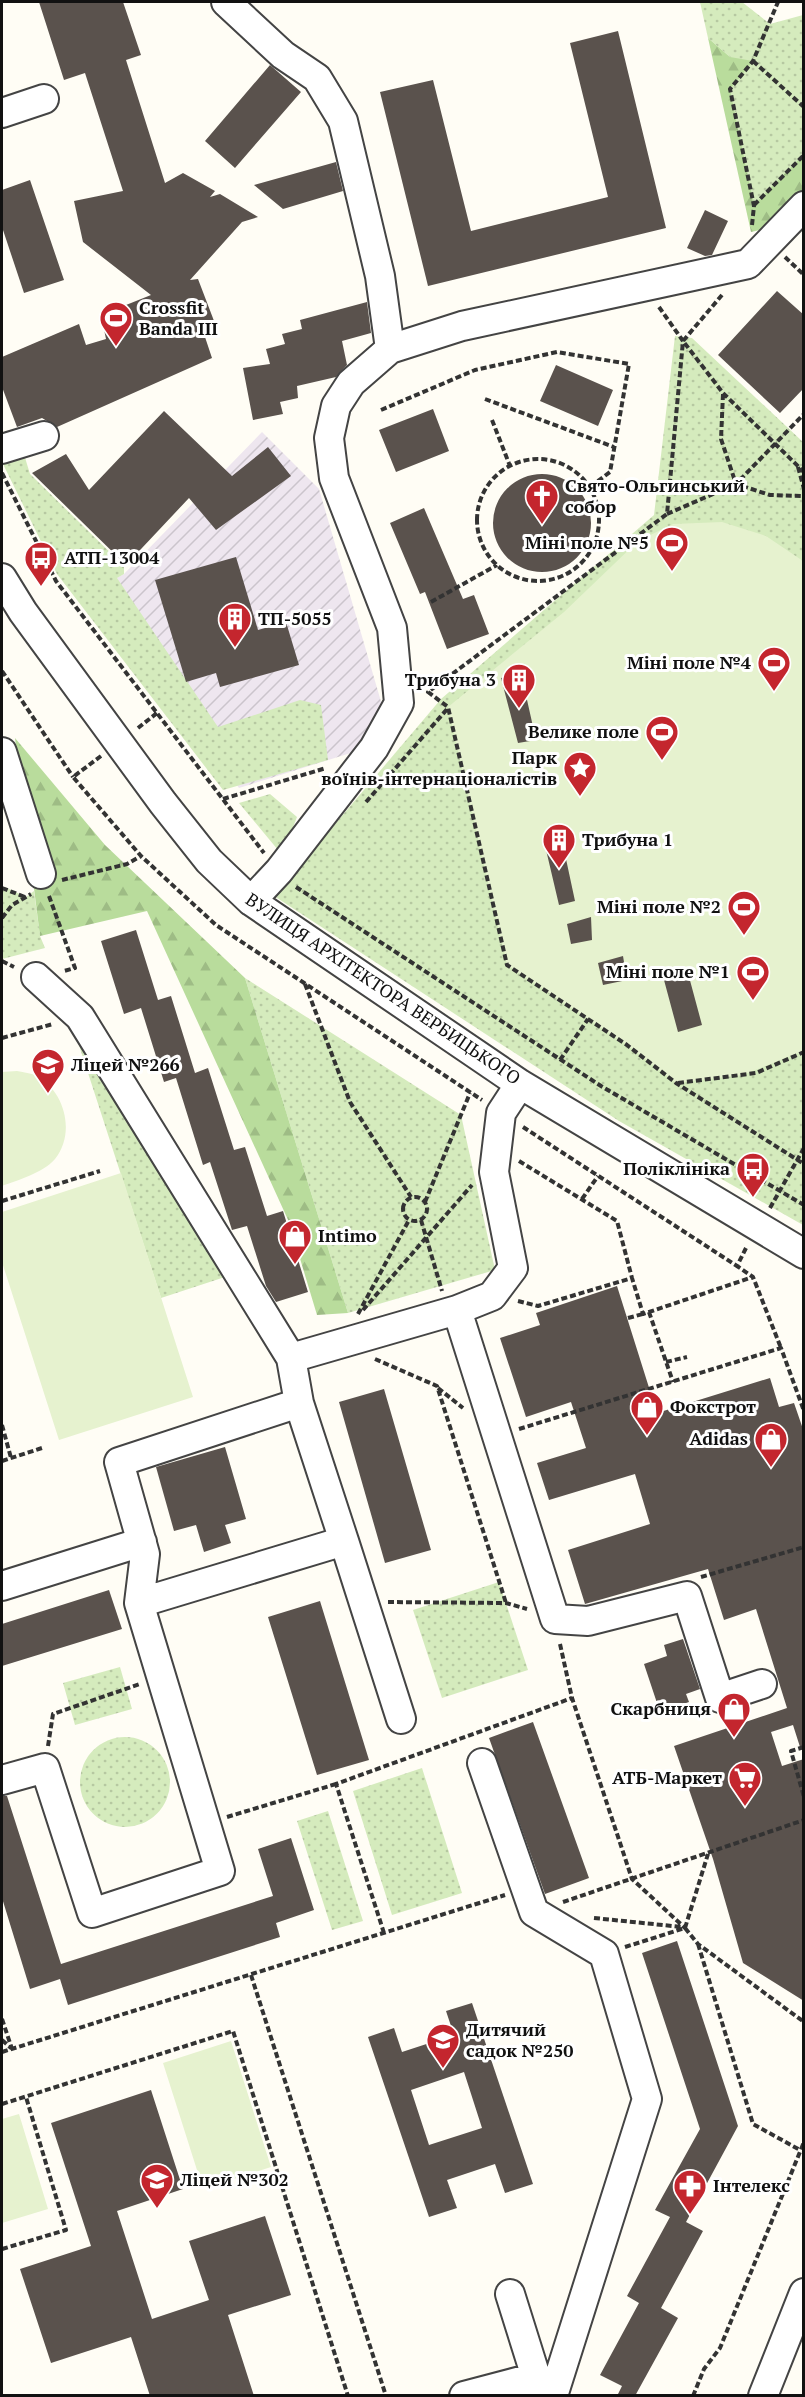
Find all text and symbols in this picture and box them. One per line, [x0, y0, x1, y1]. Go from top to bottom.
place label: Crossfit Banda III [139, 295, 218, 340]
sports icon: Crossfit Banda III [98, 300, 134, 347]
place label: Свято-Ольгинський собор [565, 473, 745, 518]
church icon: Свято-Ольгинський собор [524, 478, 560, 525]
sports icon: Міні поле №5 [654, 525, 690, 572]
place label: Міні поле №5 [525, 530, 649, 554]
bus stop icon: АТП-13004 [23, 540, 59, 587]
place label: АТП-13004 [64, 545, 160, 569]
building icon: ТП-5055 [217, 601, 253, 648]
place label: ТП-5055 [258, 606, 332, 630]
sports icon: Міні поле №4 [756, 645, 792, 692]
place label: Міні поле №4 [627, 650, 752, 674]
building icon: Трибуна 3 [501, 662, 537, 709]
place label: Трибуна 3 [405, 667, 496, 691]
sports icon: Велике поле [644, 714, 680, 761]
place label: Велике поле [528, 719, 639, 743]
place label: Парк воїнів-інтернаціоналістів [321, 745, 557, 790]
place icon: Парк воїнів-інтернаціоналістів [562, 750, 598, 797]
building icon: Трибуна 1 [541, 822, 577, 869]
place label: Трибуна 1 [582, 827, 673, 851]
street label: ВУЛИЦЯ АРХІТЕКТОРА ВЕРБИЦЬКОГО [241, 887, 526, 1089]
sports icon: Міні поле №2 [726, 889, 762, 936]
place label: Міні поле №2 [597, 894, 721, 918]
sports icon: Міні поле №1 [735, 954, 771, 1001]
place label: Міні поле №1 [606, 959, 730, 983]
school or university icon: Ліцей №266 [30, 1047, 66, 1094]
place label: Ліцей №266 [70, 1052, 180, 1076]
bus stop icon: Поліклініка [735, 1151, 771, 1198]
place label: Поліклініка [623, 1156, 730, 1180]
shop icon: Intimo [277, 1218, 313, 1265]
place label: Intimo [318, 1223, 377, 1247]
shop icon: Фокстрот [629, 1389, 665, 1436]
place label: Фокстрот [670, 1394, 756, 1418]
shop icon: Adidas [753, 1421, 789, 1468]
place label: Adidas [689, 1426, 748, 1450]
shop icon: Скарбниця [716, 1691, 752, 1738]
place label: Скарбниця [611, 1696, 711, 1720]
supermarket icon: АТБ-Маркет [727, 1760, 763, 1807]
place label: АТБ-Маркет [612, 1765, 722, 1789]
place label: Дитячий садок №250 [466, 2017, 573, 2062]
school or university icon: Дитячий садок №250 [425, 2022, 461, 2069]
school or university icon: Ліцей №302 [139, 2162, 175, 2209]
place label: Ліцей №302 [179, 2167, 289, 2191]
pharmacy icon: Інтелекс [672, 2168, 708, 2215]
place label: Інтелекс [713, 2173, 790, 2197]

